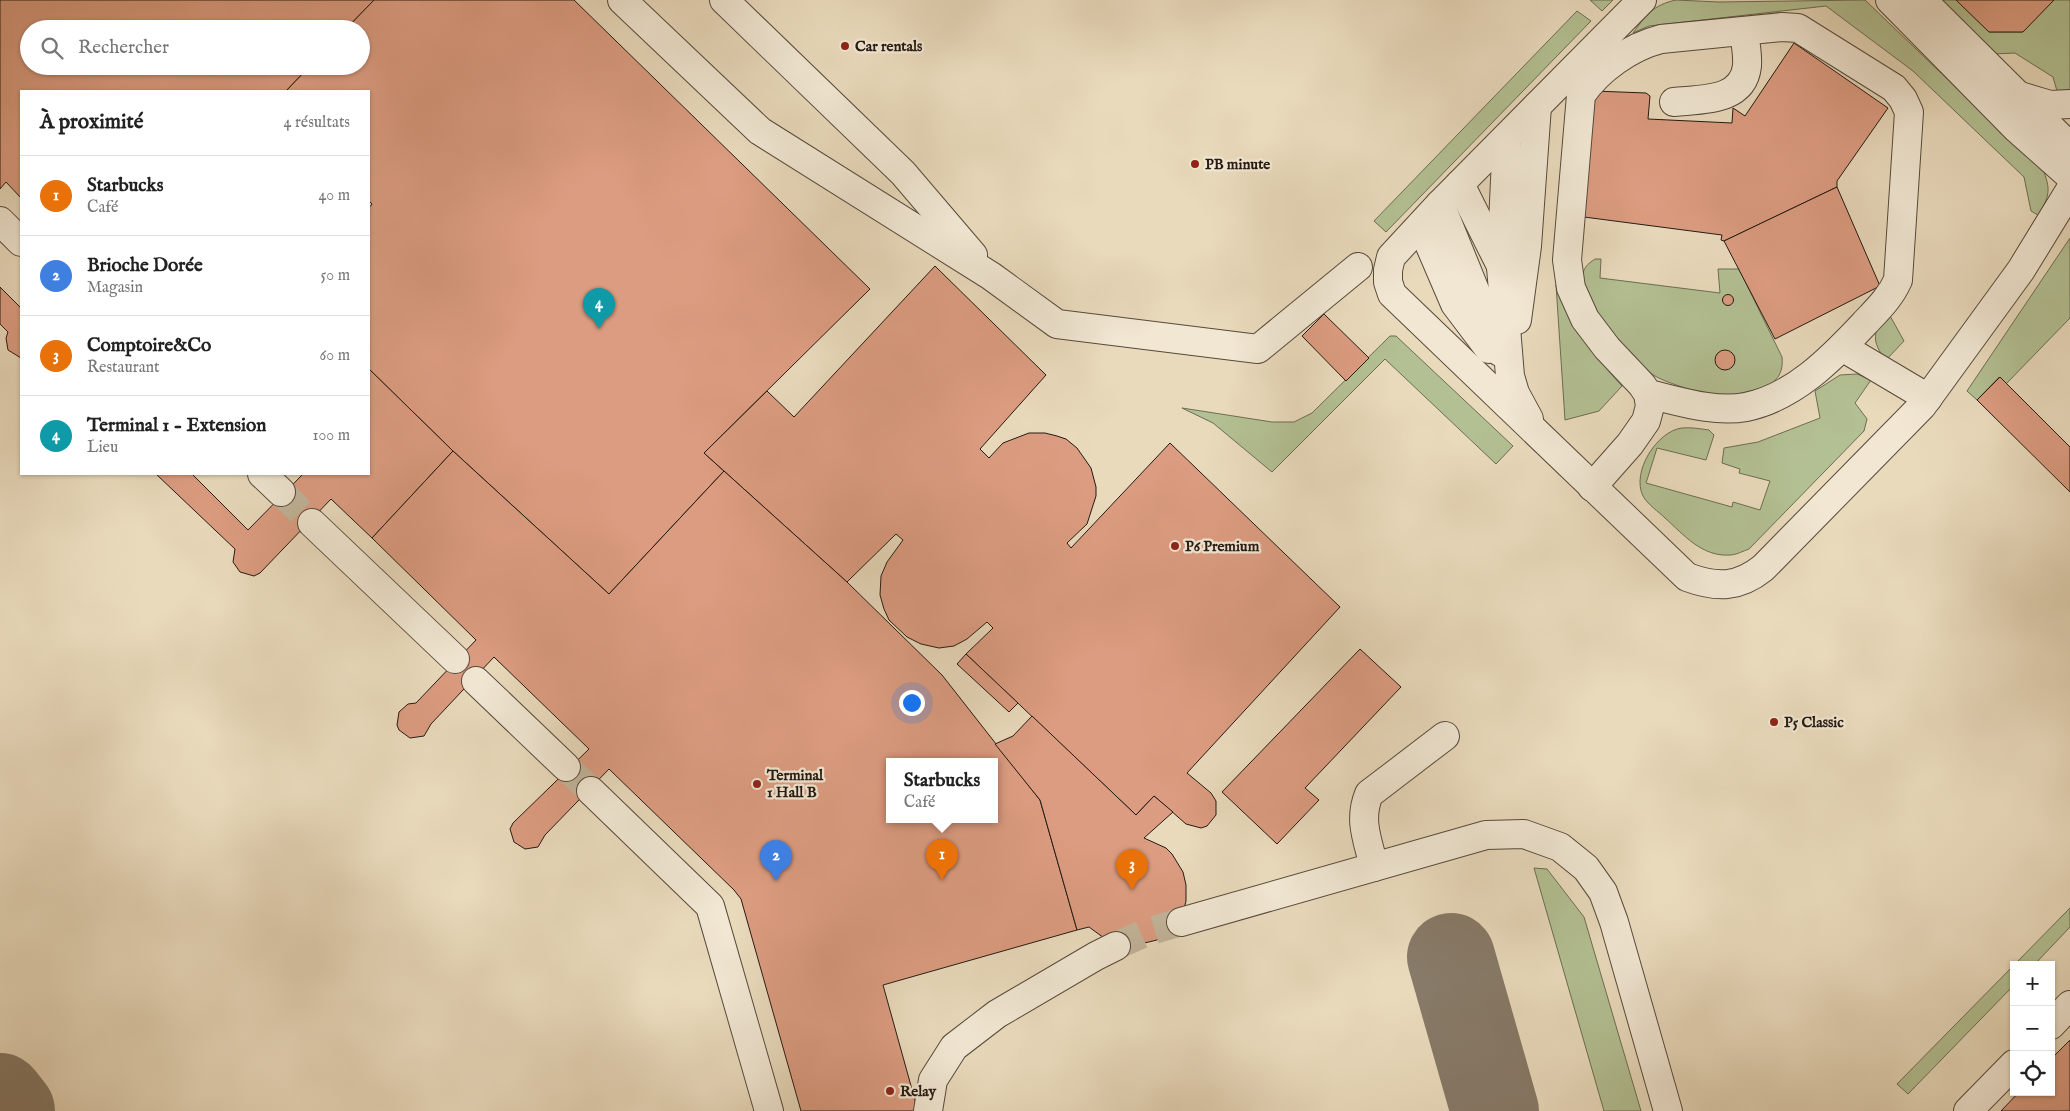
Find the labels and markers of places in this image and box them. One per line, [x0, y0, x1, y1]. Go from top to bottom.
place label: Car rentals [855, 37, 923, 56]
marker: Car rentals [839, 40, 851, 52]
place label: PB minute [1205, 155, 1270, 174]
marker: PB minute [1189, 158, 1201, 170]
pin: 4 [583, 288, 615, 329]
place label: P6 Premium [1185, 537, 1260, 556]
marker: P6 Premium [1169, 540, 1181, 552]
place label: P5 Classic [1784, 713, 1844, 732]
marker: P5 Classic [1768, 716, 1780, 728]
place label: Terminal 1 Hall B [766, 766, 824, 802]
marker: Terminal 1 Hall B [751, 778, 763, 790]
pin: 1 [926, 839, 958, 880]
pin: 2 [760, 840, 792, 881]
pin: 3 [1116, 849, 1148, 890]
place label: Relay [900, 1082, 937, 1101]
marker: Relay [884, 1085, 896, 1097]

